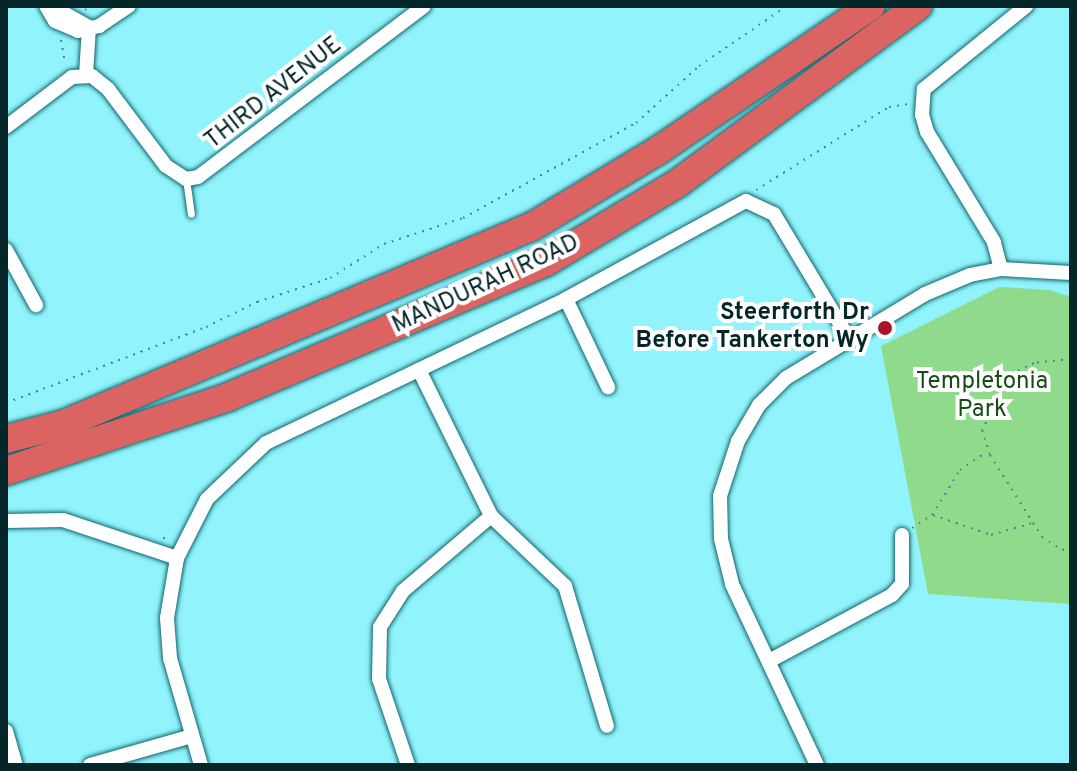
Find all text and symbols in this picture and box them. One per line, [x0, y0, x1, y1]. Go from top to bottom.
street label: THIRD AVENUE [199, 31, 349, 157]
street label: MANDURAH ROAD [388, 229, 584, 341]
place label: Steerforth Dr Before Tankerton Wy [636, 300, 869, 356]
marker: Steerforth Dr Before Tankerton Wy [876, 319, 894, 337]
park label: Templetonia Park [916, 369, 1048, 425]

